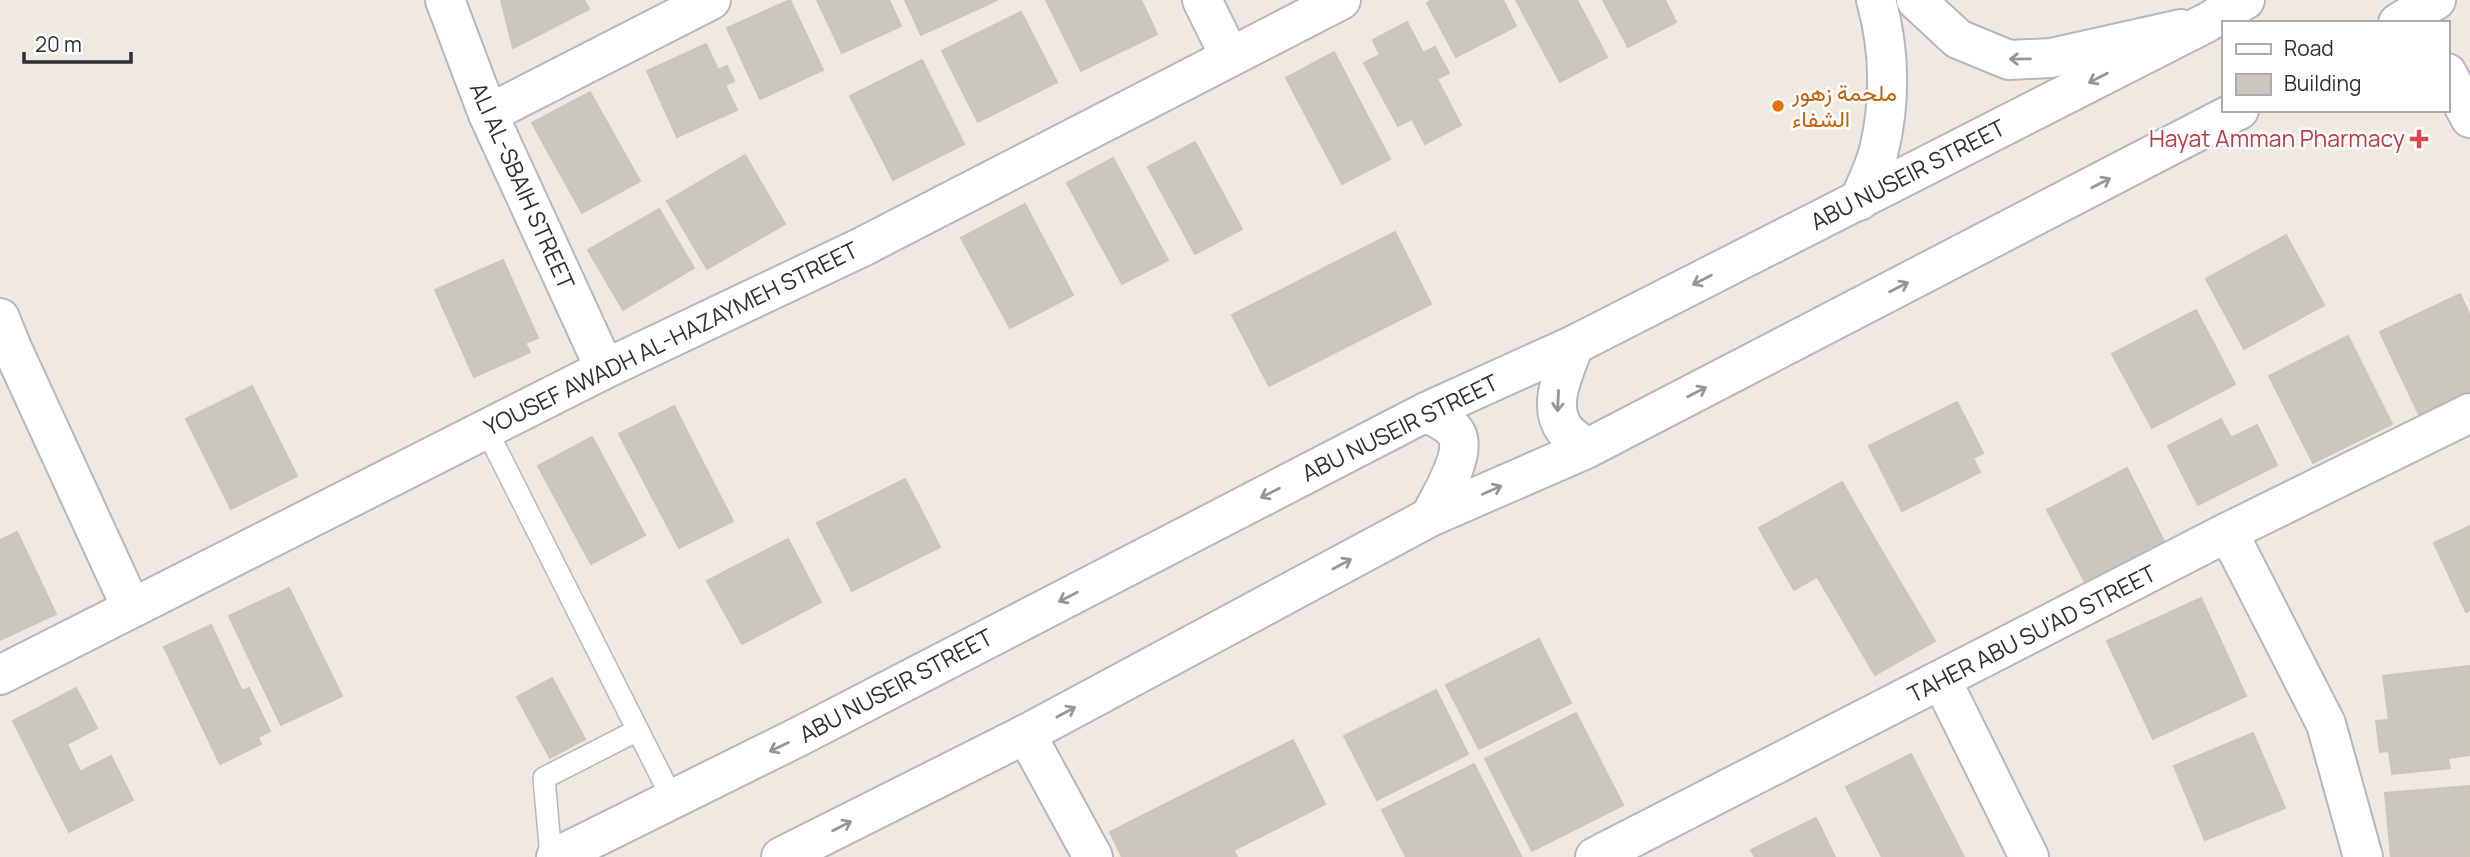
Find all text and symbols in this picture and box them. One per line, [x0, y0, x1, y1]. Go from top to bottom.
scale bar [24, 21, 131, 65]
legend [2222, 21, 2449, 112]
text: 20 m [35, 30, 82, 58]
text: Road [2284, 34, 2334, 62]
one-way arrow [2009, 52, 2032, 66]
text: Building [2284, 69, 2361, 97]
one-way arrow [2088, 72, 2109, 86]
place label: ملحمة زهور الشفاء [1791, 76, 1897, 134]
street label: ALI AL-SBAIH STREET [463, 77, 583, 294]
marker: ملحمة زهور الشفاء [1770, 98, 1786, 114]
street label: ABU NUSEIR STREET [1805, 111, 2011, 237]
place label: Hayat Amman Pharmacy [2149, 122, 2405, 154]
marker: Hayat Amman Pharmacy [2411, 131, 2427, 147]
one-way arrow [2090, 175, 2111, 189]
street label: YOUSEF AWADH AL-HAZAYMEH STREET [478, 233, 863, 443]
one-way arrow [1692, 273, 1713, 287]
one-way arrow [1888, 280, 1909, 294]
street label: ABU NUSEIR STREET [1296, 366, 1503, 489]
one-way arrow [1686, 384, 1707, 398]
one-way arrow [1552, 389, 1565, 412]
one-way arrow [1481, 483, 1502, 496]
one-way arrow [1260, 486, 1281, 500]
street label: TAHER ABU SU'AD STREET [1902, 556, 2161, 710]
one-way arrow [1331, 557, 1351, 571]
one-way arrow [1058, 590, 1079, 604]
street label: ABU NUSEIR STREET [793, 620, 998, 750]
one-way arrow [1056, 705, 1076, 719]
one-way arrow [769, 740, 790, 754]
one-way arrow [831, 819, 852, 833]

